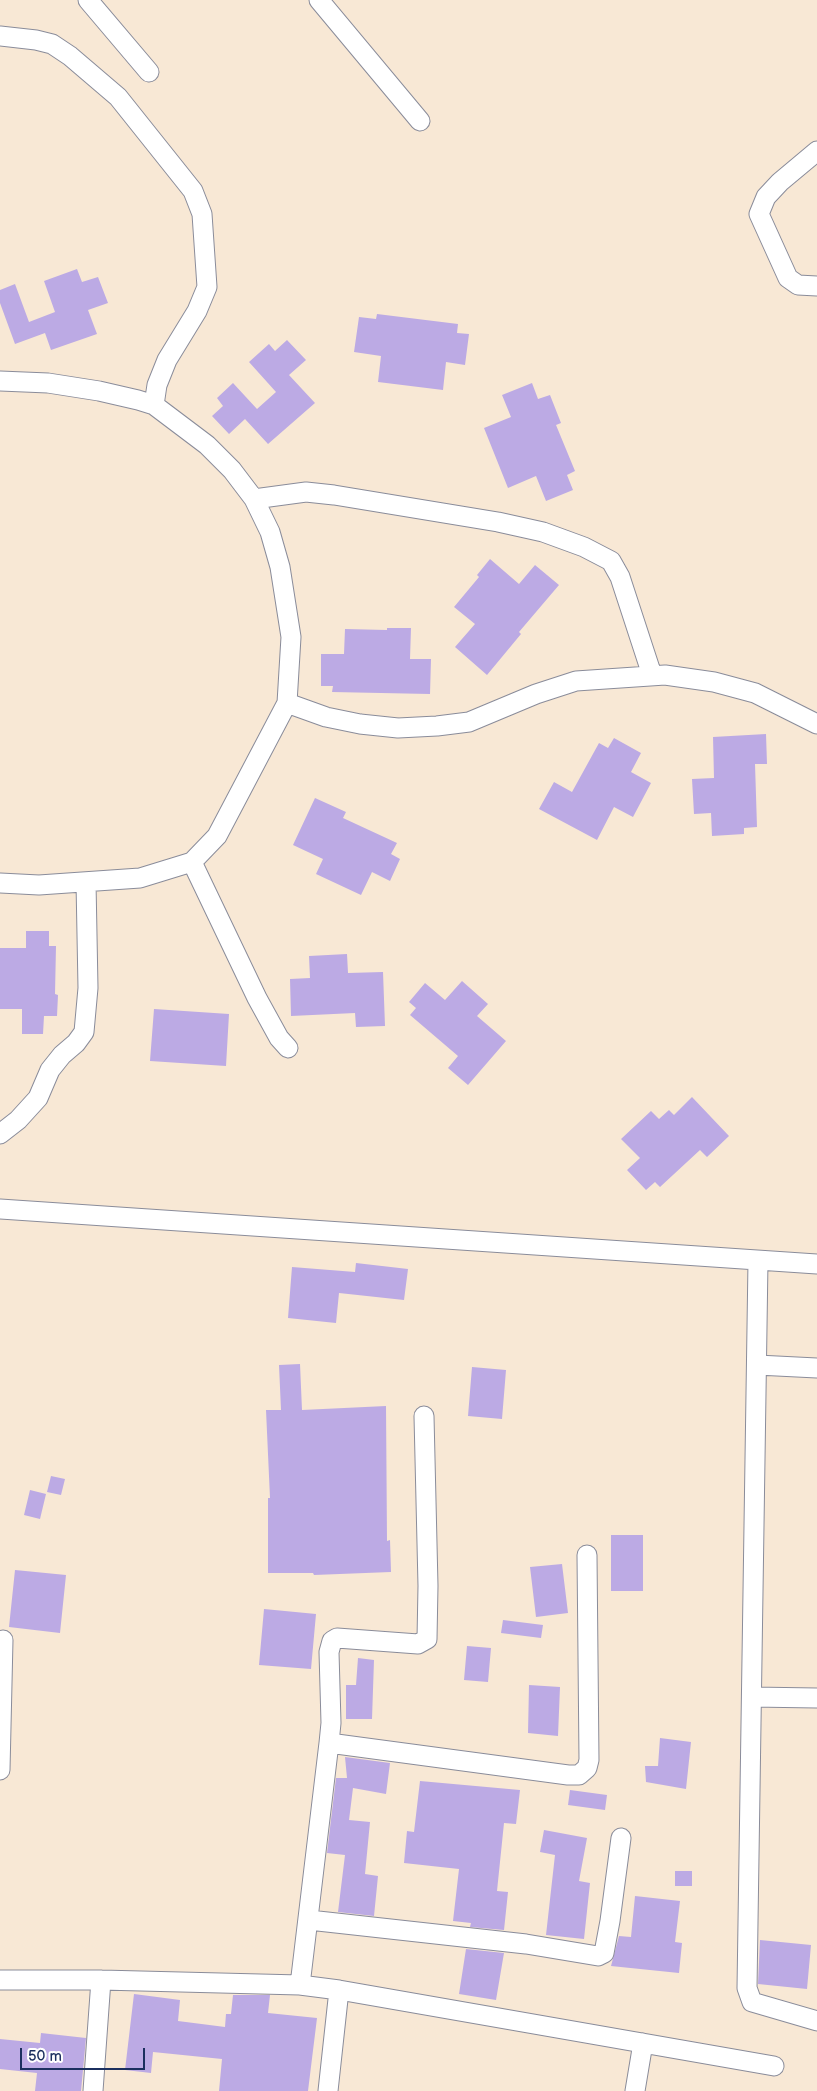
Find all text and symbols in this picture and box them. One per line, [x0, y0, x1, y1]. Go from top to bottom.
scale bar [22, 2038, 148, 2070]
text: 50 m [28, 2047, 62, 2066]

